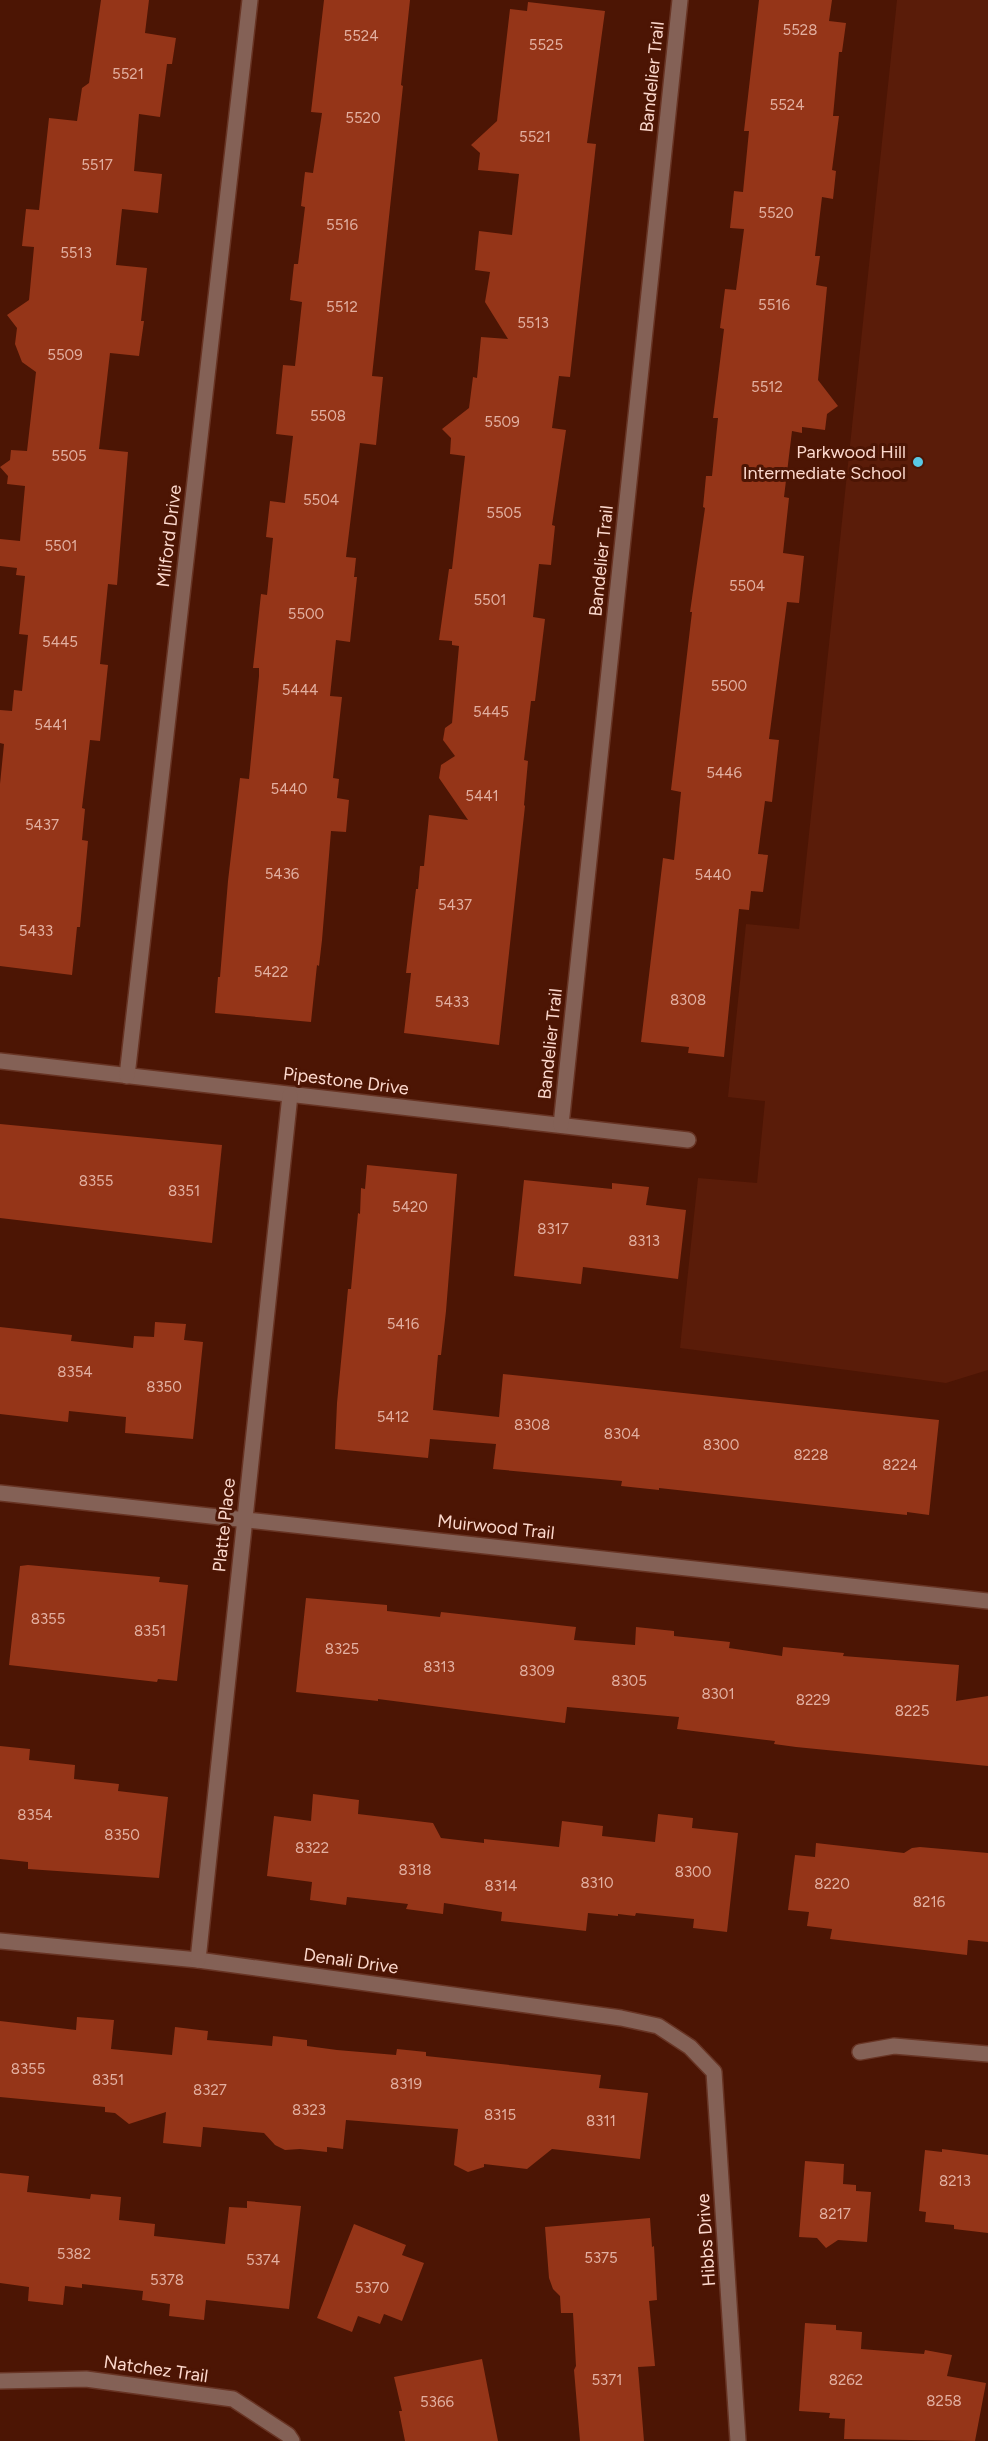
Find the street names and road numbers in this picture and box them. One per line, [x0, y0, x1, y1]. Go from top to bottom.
street label: Bandelier Trail [635, 20, 669, 134]
street label: Milford Drive [152, 483, 186, 589]
street label: Bandelier Trail [584, 504, 618, 618]
street label: Bandelier Trail [533, 987, 567, 1101]
street label: Pipestone Drive [282, 1062, 410, 1100]
street label: Platte Place [208, 1477, 240, 1573]
street label: Muirwood Trail [436, 1510, 556, 1544]
street label: Denali Drive [302, 1943, 400, 1979]
street label: Hibbs Drive [692, 2193, 720, 2287]
street label: Natchez Trail [102, 2351, 210, 2387]

